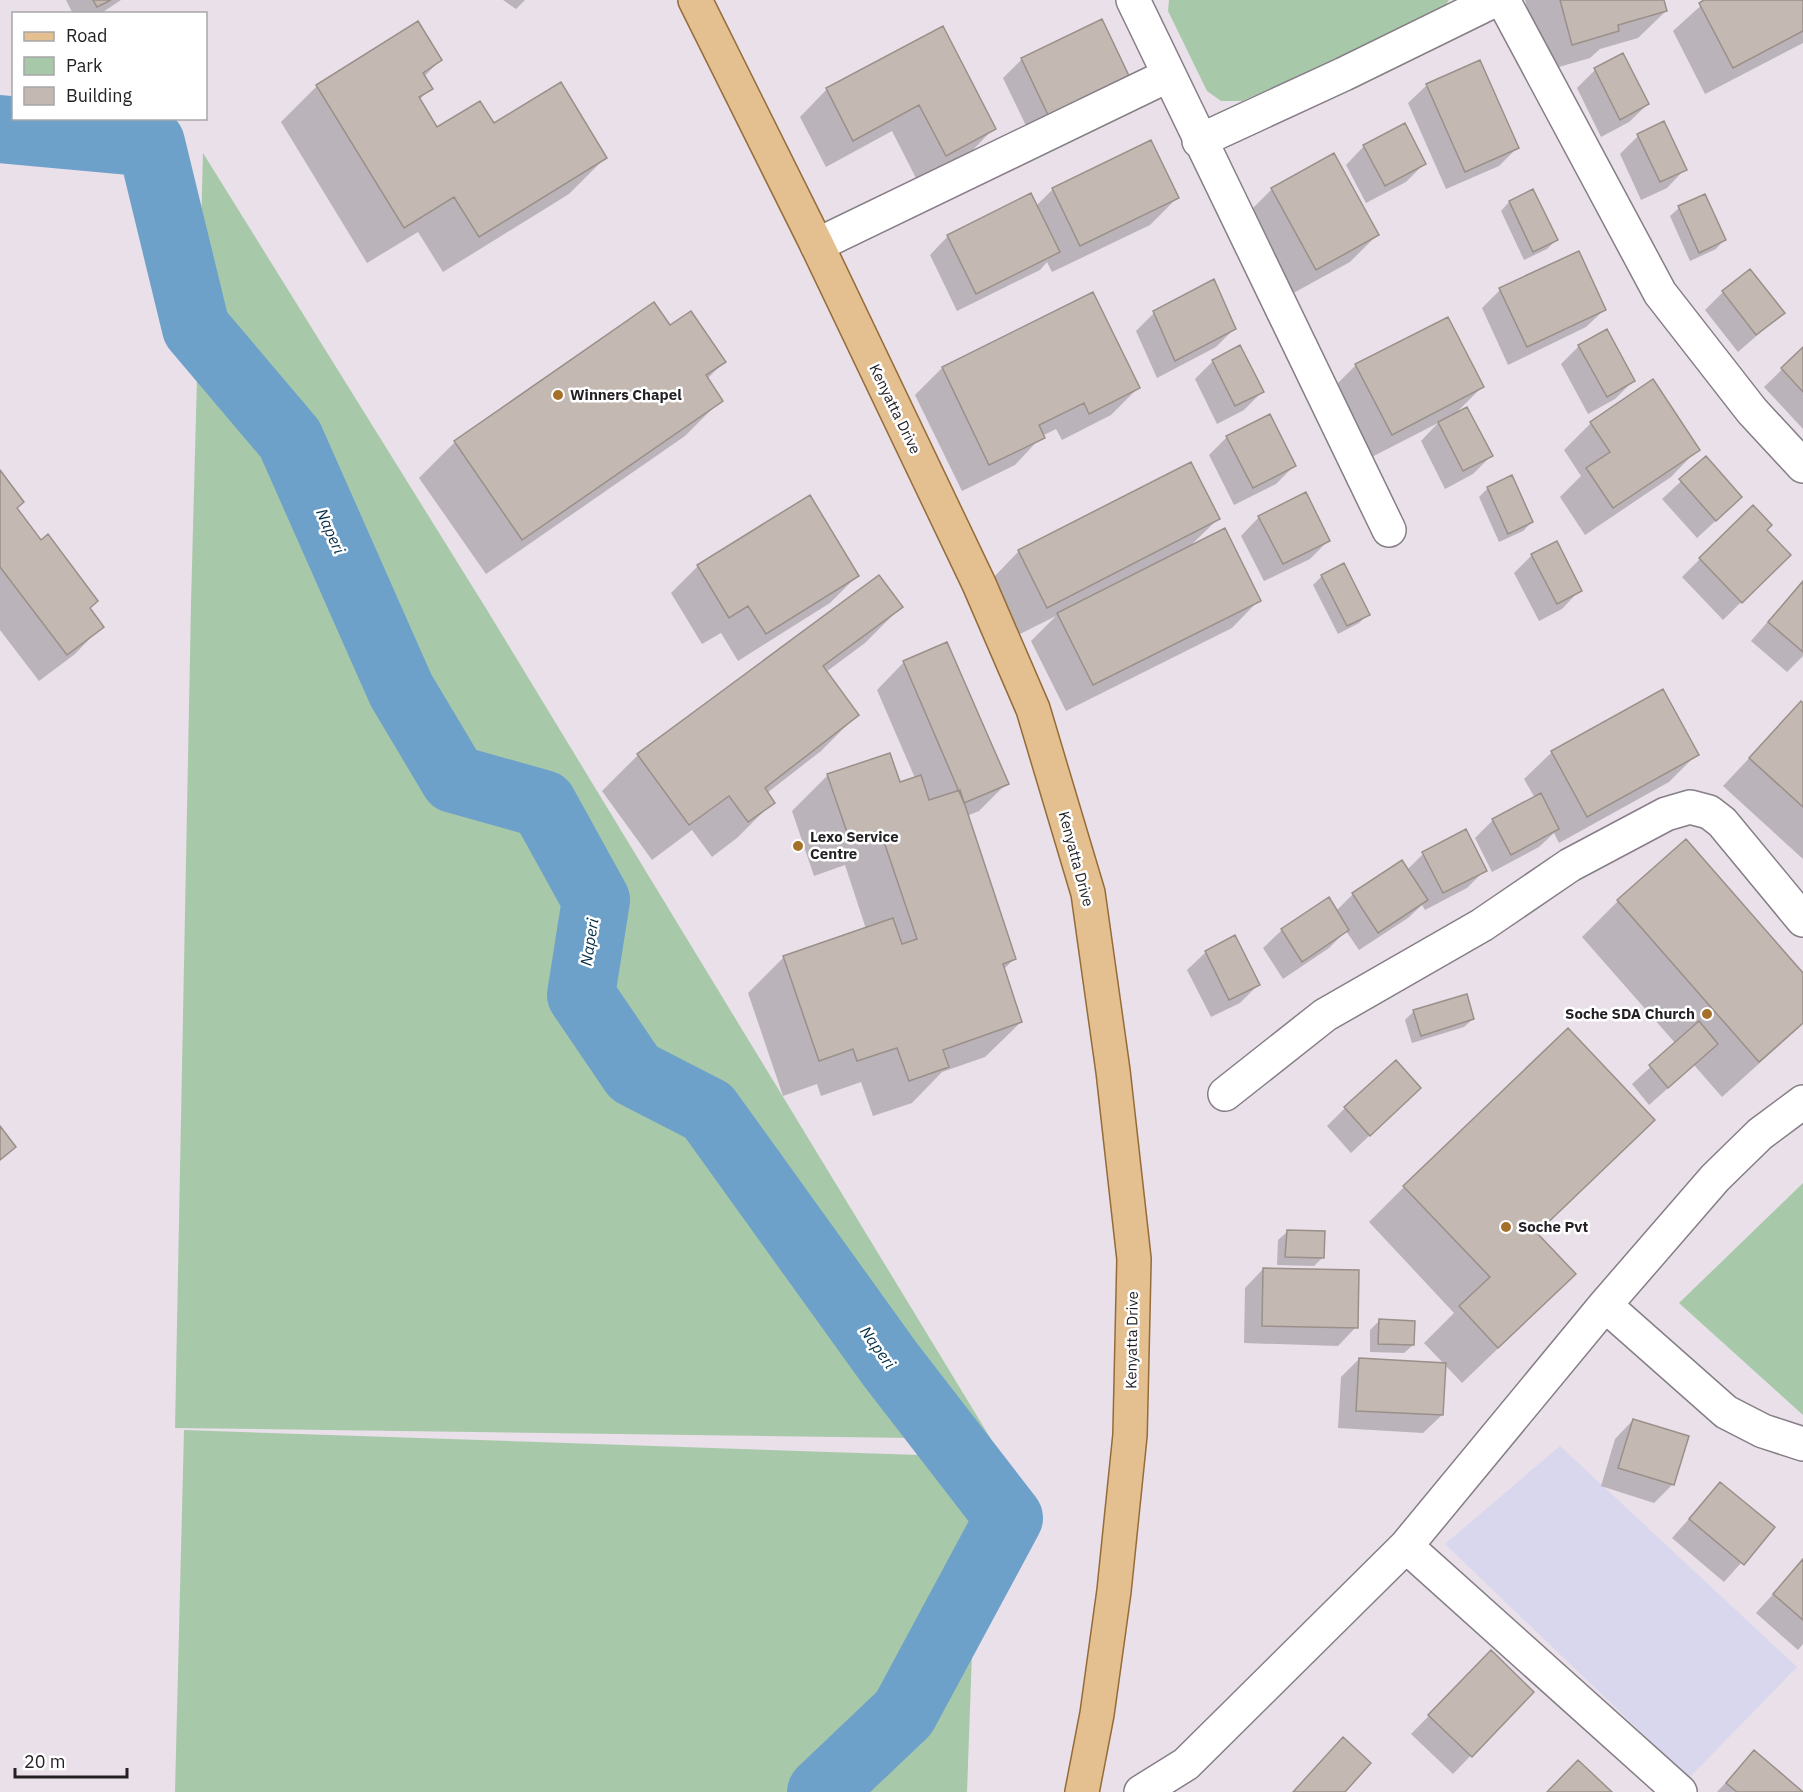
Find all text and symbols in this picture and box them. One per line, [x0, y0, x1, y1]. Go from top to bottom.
legend [12, 12, 207, 120]
text: Road [66, 24, 107, 47]
text: Park [66, 54, 103, 77]
text: Building [66, 84, 133, 107]
street label: Kenyatta Drive [865, 361, 925, 457]
place label: Winners Chapel [570, 385, 682, 404]
marker: Winners Chapel [551, 388, 565, 402]
water label: Naperi [312, 505, 350, 558]
street label: Kenyatta Drive [1055, 809, 1098, 909]
place label: Lexo Service Centre [810, 827, 899, 863]
marker: Lexo Service Centre [791, 839, 805, 853]
water label: Naperi [575, 916, 603, 967]
place label: Soche SDA Church [1565, 1004, 1695, 1023]
marker: Soche SDA Church [1700, 1007, 1714, 1021]
place label: Soche Pvt [1518, 1217, 1588, 1236]
marker: Soche Pvt [1499, 1220, 1513, 1234]
street label: Kenyatta Drive [1121, 1291, 1142, 1389]
water label: Naperi [856, 1322, 901, 1373]
scale bar [15, 1741, 128, 1779]
text: 20 m [24, 1750, 66, 1773]

